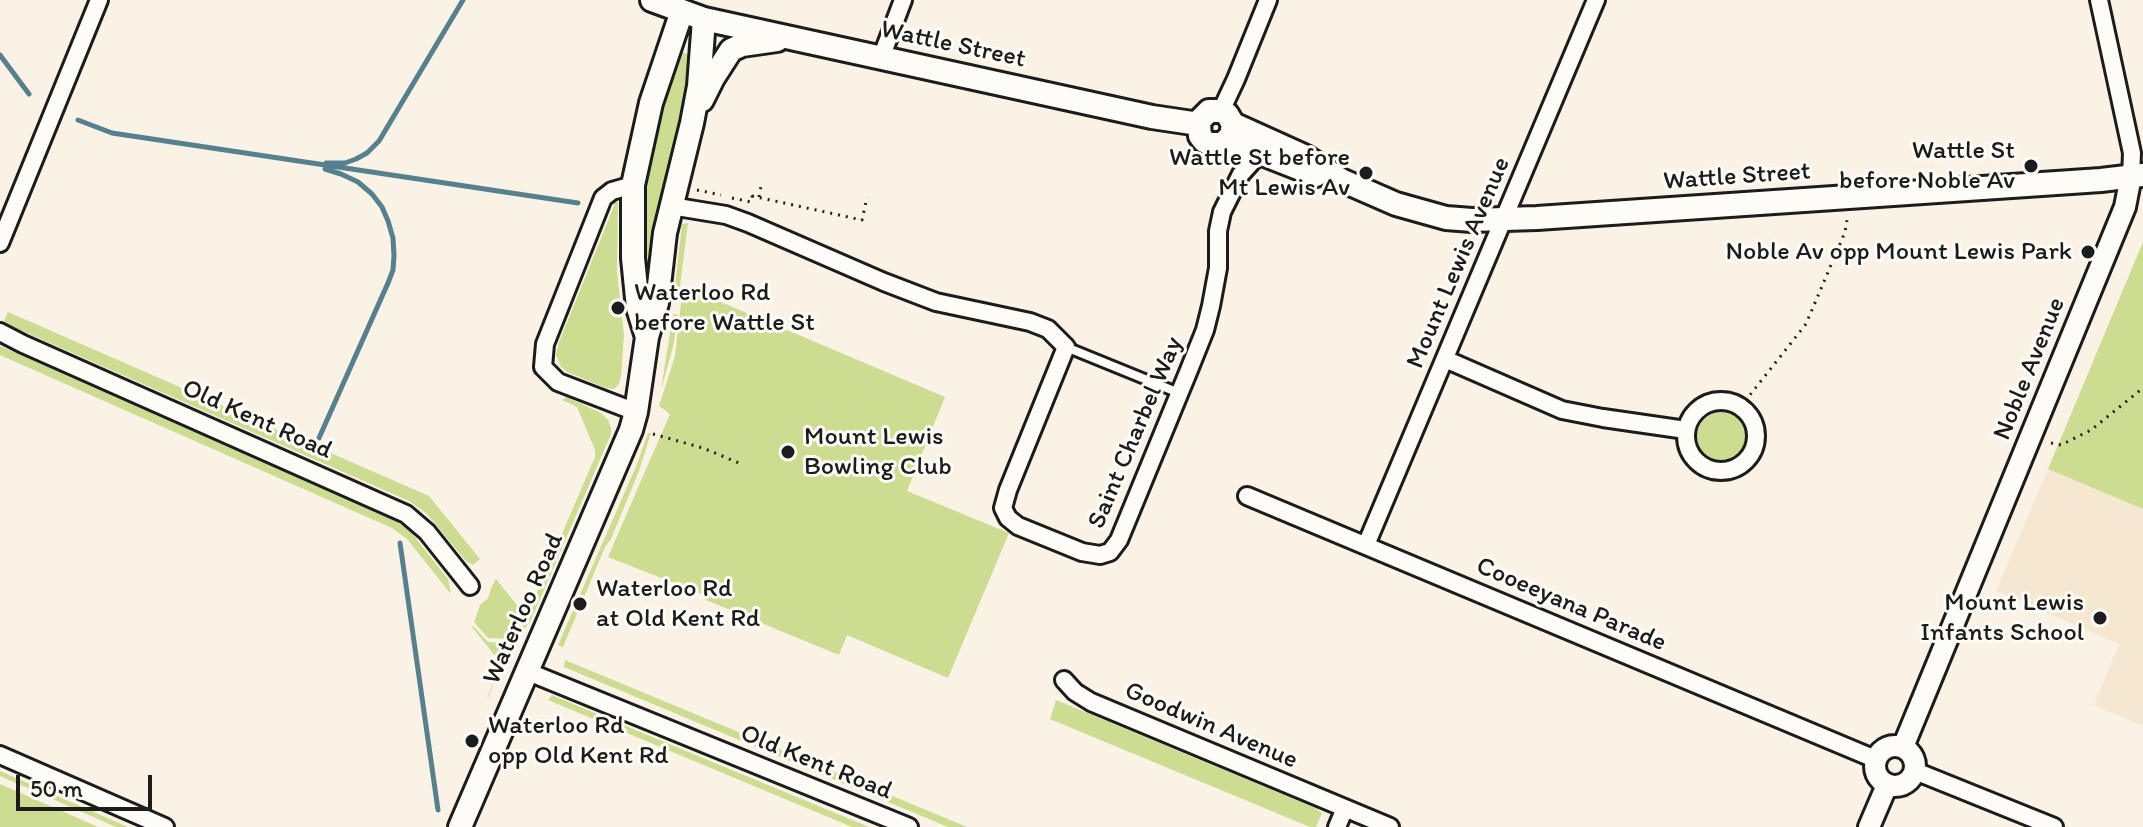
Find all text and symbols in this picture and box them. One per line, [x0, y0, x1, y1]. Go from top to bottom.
street label: Wattle Street [878, 14, 1028, 76]
place label: Wattle St before Noble Av [1839, 135, 2015, 196]
place label: Wattle St before Mt Lewis Av [1169, 142, 1350, 204]
street label: Mount Lewis Avenue [1400, 153, 1518, 373]
street label: Wattle Street [1662, 156, 1812, 198]
marker: Wattle St before Noble Av [2022, 157, 2040, 175]
marker: Wattle St before Mt Lewis Av [1357, 164, 1375, 182]
place label: Noble Av opp Mount Lewis Park [1725, 236, 2072, 268]
marker: Noble Av opp Mount Lewis Park [2079, 243, 2097, 261]
place label: Waterloo Rd before Wattle St [634, 277, 815, 338]
street label: Noble Avenue [1987, 293, 2073, 445]
marker: Waterloo Rd before Wattle St [609, 299, 627, 317]
street label: Saint Charbel Way [1082, 333, 1190, 533]
street label: Old Kent Road [177, 373, 337, 467]
place label: Mount Lewis Bowling Club [804, 421, 952, 482]
marker: Mount Lewis Bowling Club [779, 443, 797, 461]
street label: Waterloo Road [477, 528, 571, 690]
street label: Cooeeyana Parade [1471, 551, 1671, 659]
place label: Waterloo Rd at Old Kent Rd [596, 573, 760, 634]
place label: Mount Lewis Infants School [1920, 587, 2084, 648]
marker: Waterloo Rd at Old Kent Rd [571, 595, 589, 613]
marker: Mount Lewis Infants School [2091, 609, 2109, 627]
street label: Goodwin Avenue [1120, 675, 1302, 777]
place label: Waterloo Rd opp Old Kent Rd [488, 710, 669, 772]
street label: Old Kent Road [735, 718, 897, 808]
marker: Waterloo Rd opp Old Kent Rd [463, 732, 481, 750]
scale bar [20, 759, 156, 809]
text: 50 m [30, 774, 83, 803]

